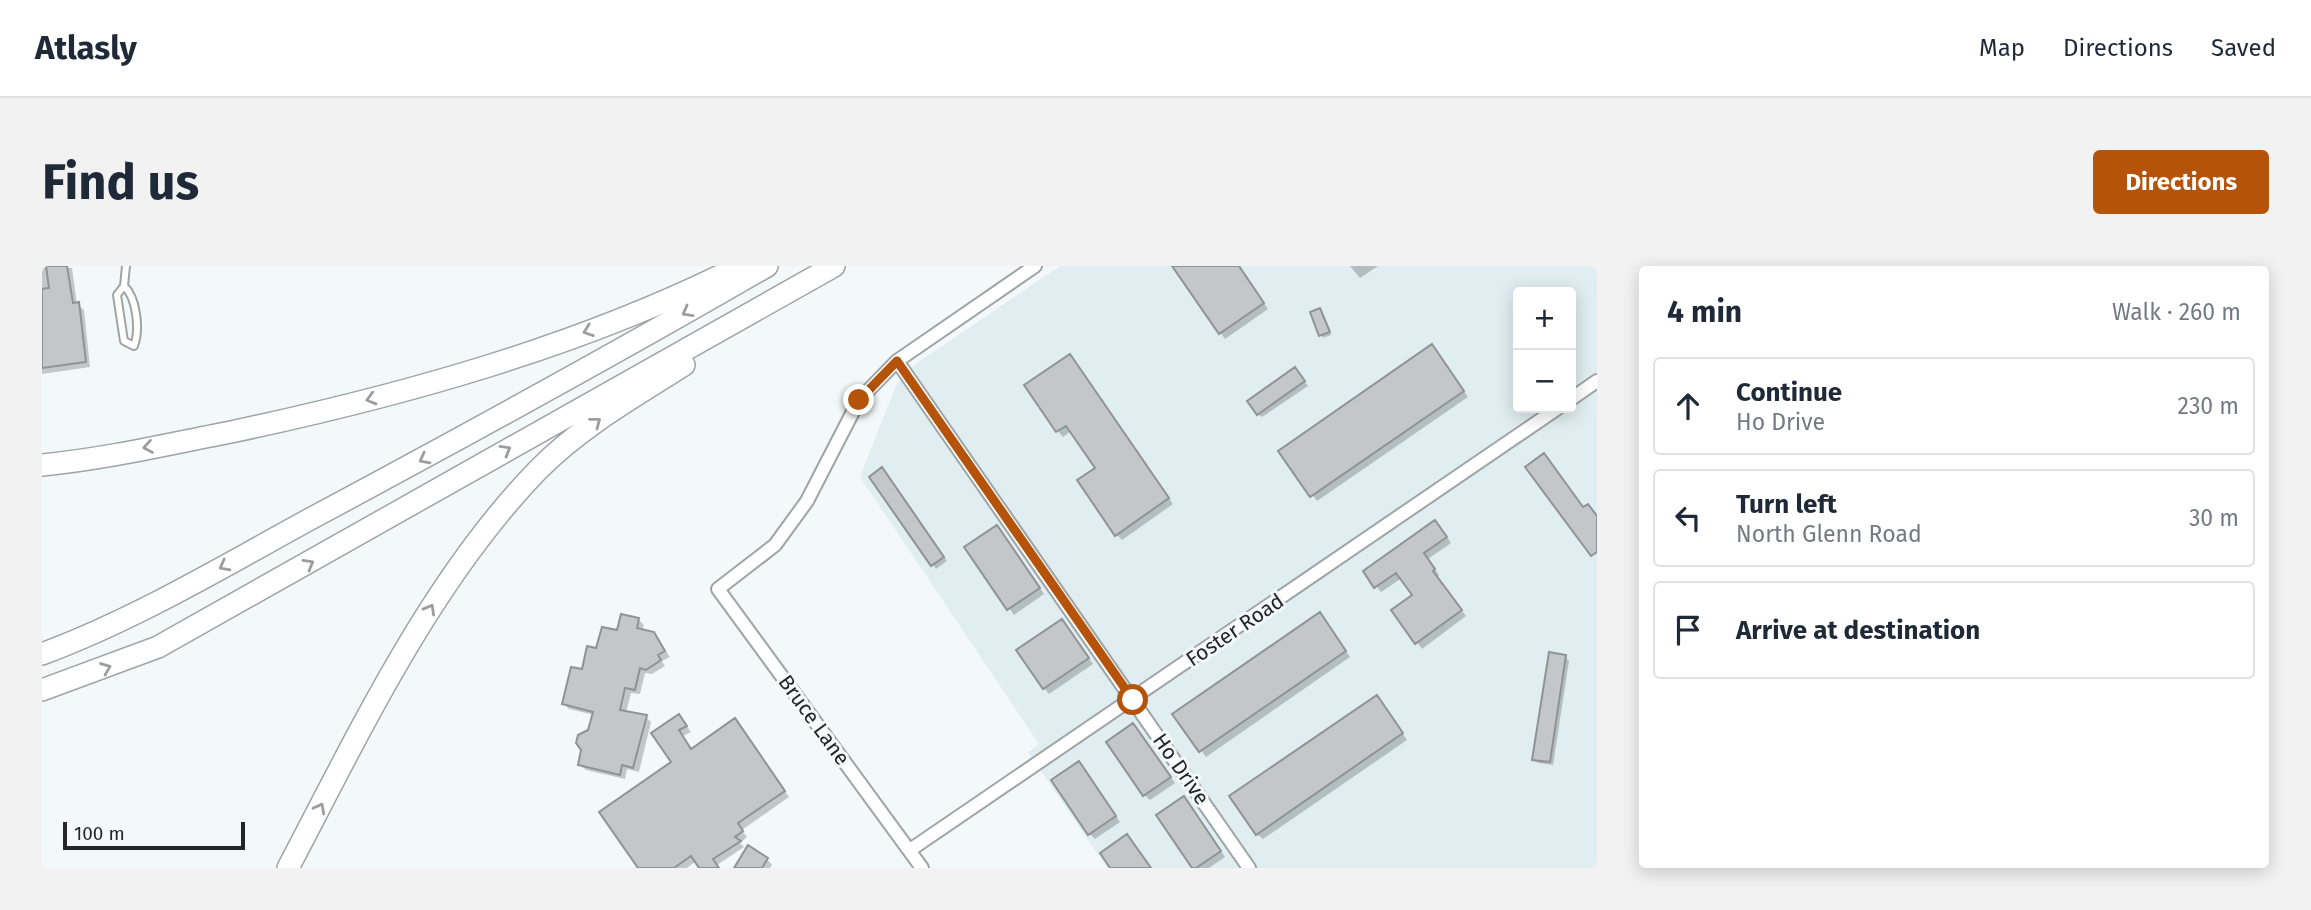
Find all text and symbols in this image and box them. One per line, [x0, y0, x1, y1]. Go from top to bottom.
text: Atlasly [35, 28, 137, 68]
text: Map [1979, 34, 2025, 62]
text: Directions [2063, 34, 2173, 62]
text: Saved [2211, 34, 2276, 62]
button: Directions [2093, 150, 2269, 214]
text: Find us [42, 153, 199, 212]
map controls [1513, 287, 1576, 413]
button: + [1513, 287, 1576, 350]
text: 4 min [1667, 294, 1742, 330]
text: Walk · 260 m [2112, 298, 2241, 326]
one-way arrow [682, 304, 694, 317]
one-way arrow [582, 323, 594, 337]
button: − [1513, 350, 1576, 413]
text: Continue [1736, 377, 1842, 408]
route end [843, 384, 874, 415]
icon: ahead [1669, 387, 1707, 425]
one-way arrow [365, 391, 377, 406]
text: 230 m [2178, 392, 2239, 420]
text: Ho Drive [1736, 408, 1825, 436]
one-way arrow [588, 417, 601, 430]
one-way arrow [142, 439, 154, 454]
one-way arrow [498, 445, 511, 458]
one-way arrow [419, 450, 431, 464]
text: Turn left [1736, 489, 1837, 520]
icon: left [1669, 499, 1707, 537]
text: 30 m [2189, 504, 2239, 532]
text: North Glenn Road [1736, 520, 1922, 548]
one-way arrow [218, 558, 231, 571]
one-way arrow [302, 559, 314, 572]
street label: Foster Road [1181, 588, 1289, 672]
one-way arrow [422, 604, 435, 616]
icon: arrive [1669, 611, 1707, 649]
text: Arrive at destination [1736, 615, 1980, 646]
one-way arrow [100, 662, 112, 676]
street label: Bruce Lane [773, 670, 855, 770]
route start [1117, 684, 1148, 715]
street label: Ho Drive [1147, 728, 1215, 810]
one-way arrow [311, 803, 325, 815]
scale bar [63, 819, 245, 851]
text: 100 m [74, 822, 125, 845]

